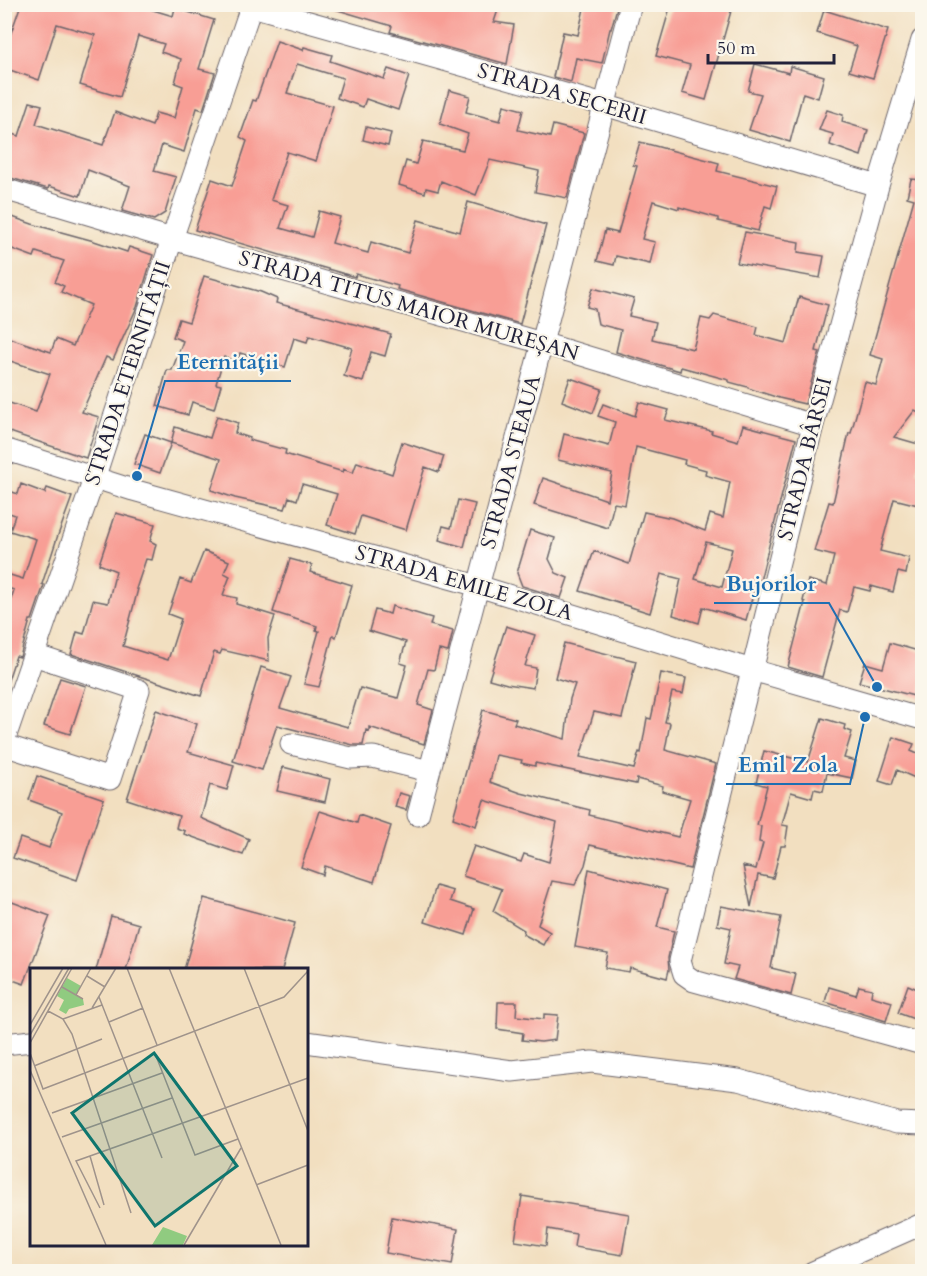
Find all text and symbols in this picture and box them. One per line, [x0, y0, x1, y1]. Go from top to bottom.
scale bar [708, 27, 834, 65]
text: 50 m [717, 36, 756, 61]
street label: STRADA SECERII [474, 56, 650, 132]
street label: STRADA TITUS MAIOR MUREȘAN [236, 243, 582, 369]
street label: STRADA ETERNITĂȚII [78, 257, 178, 489]
callout: Eternității [165, 341, 291, 381]
text: Eternității [177, 347, 279, 377]
street label: STRADA STEAUA [474, 372, 548, 552]
street label: STRADA BÂRSEI [771, 374, 839, 544]
street label: STRADA EMILE ZOLA [352, 538, 576, 628]
callout: Bujorilor [714, 563, 829, 603]
text: Bujorilor [726, 569, 817, 599]
callout: Emil Zola [726, 744, 850, 784]
text: Emil Zola [738, 750, 838, 780]
inset map [30, 968, 308, 1246]

